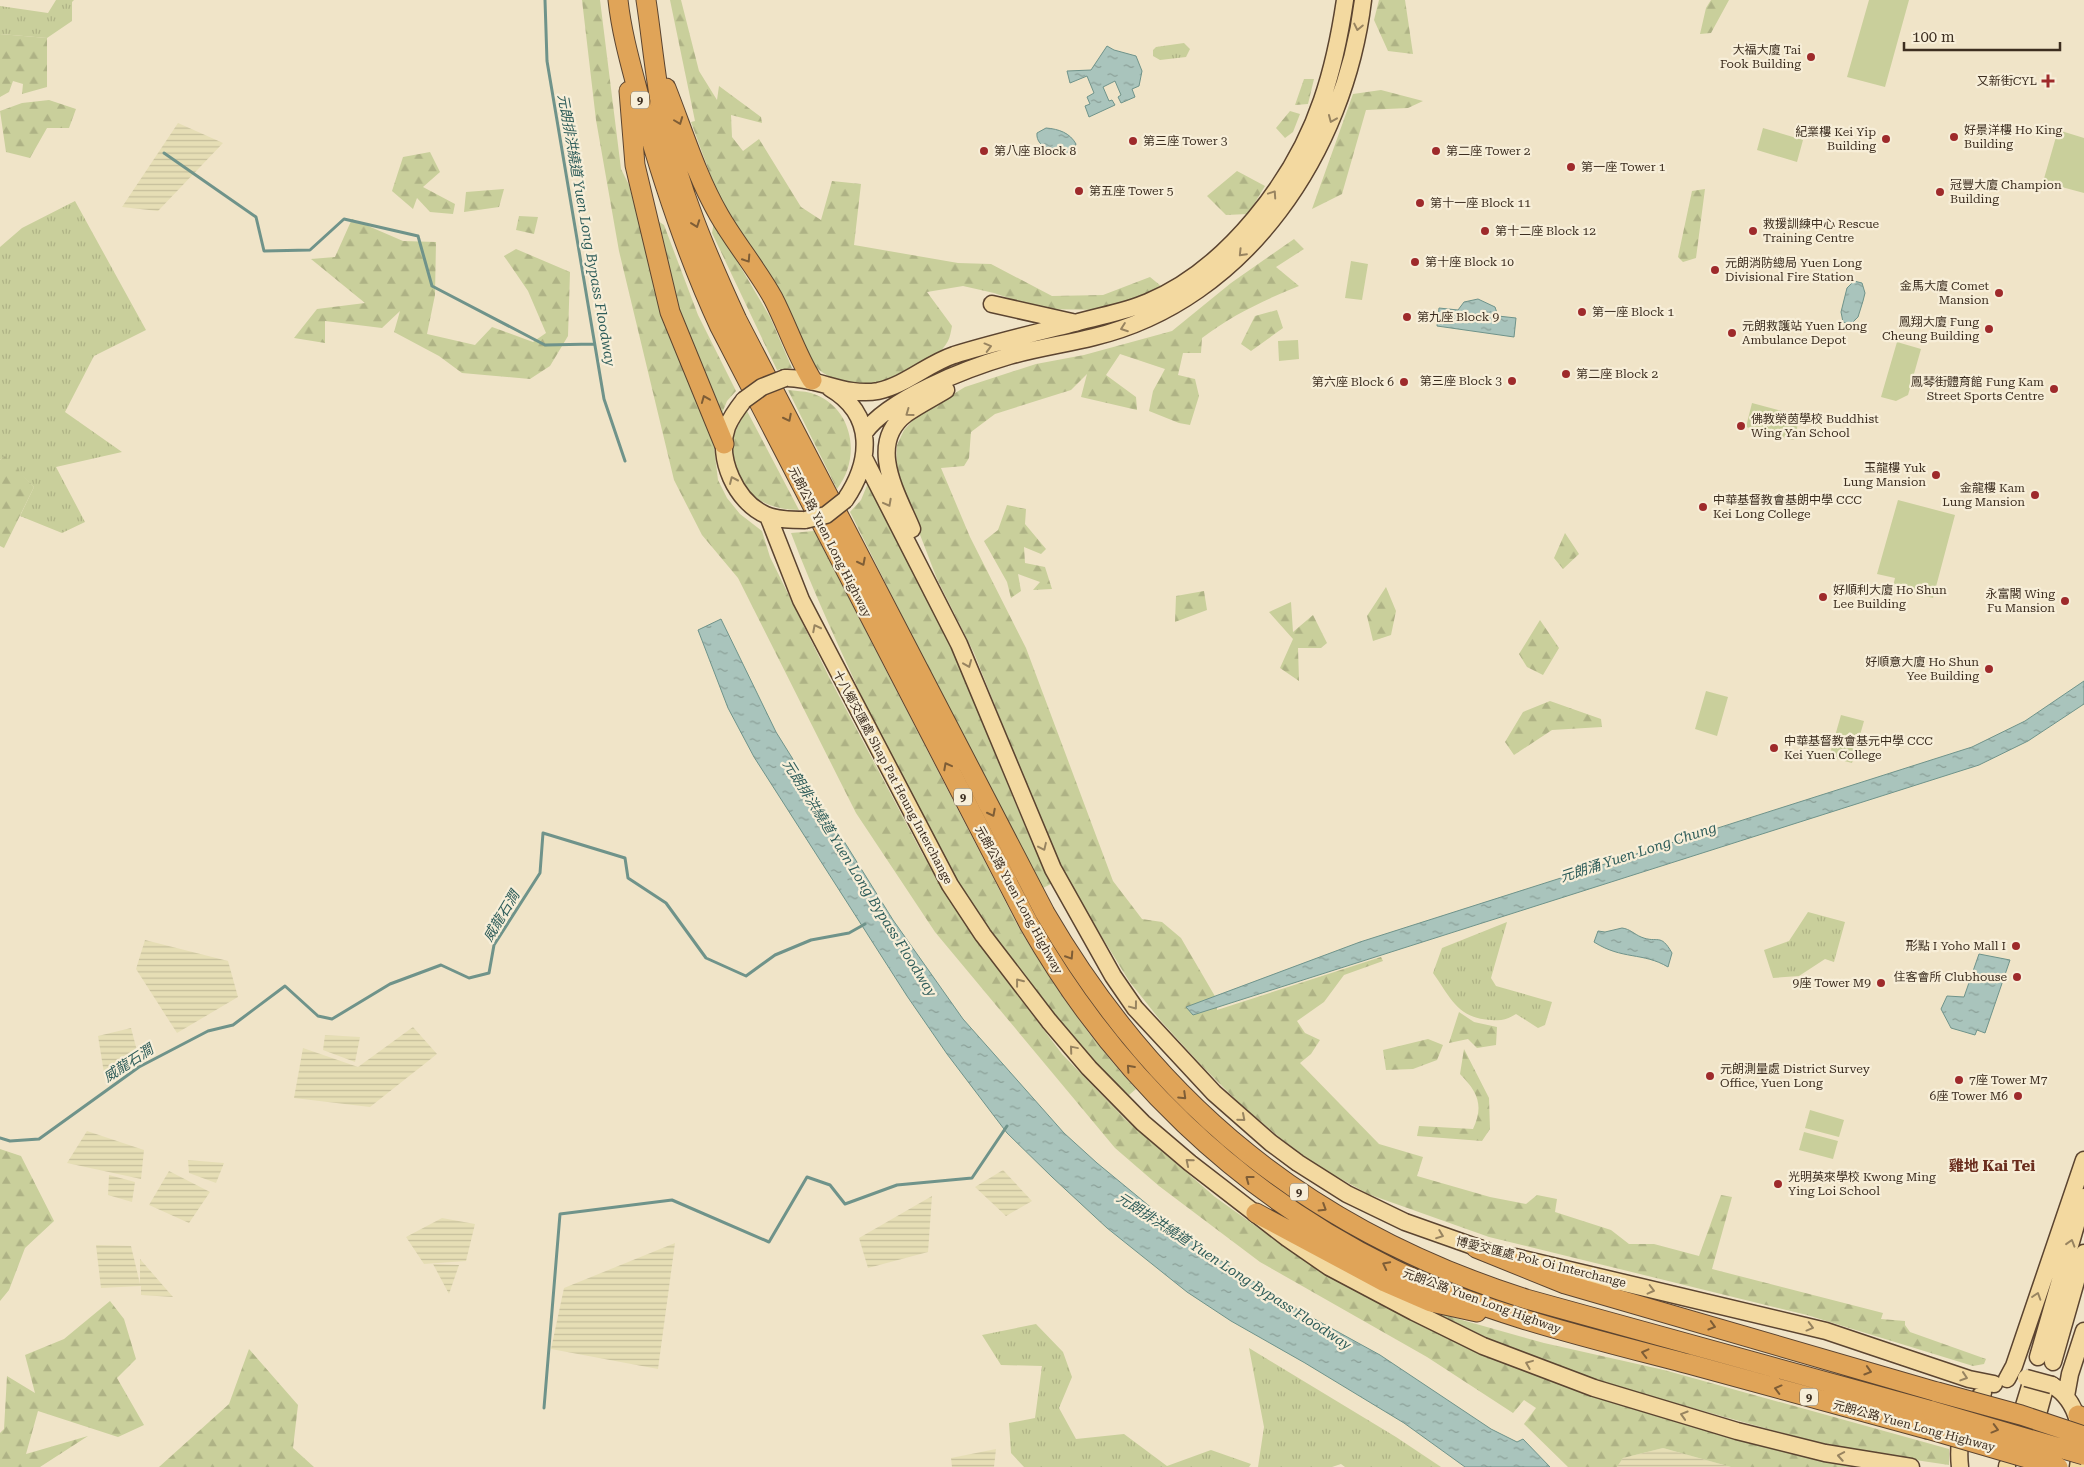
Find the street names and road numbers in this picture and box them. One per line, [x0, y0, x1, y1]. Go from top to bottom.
road number: 9 [631, 92, 649, 108]
street label: 元朗公路 Yuen Long Highway [786, 464, 875, 620]
street label: 十八鄉交匯處 Shap Pat Heung Interchange [830, 668, 956, 887]
road number: 9 [954, 789, 972, 806]
street label: 元朗公路 Yuen Long Highway [972, 823, 1066, 977]
road number: 9 [1290, 1184, 1308, 1200]
street label: 博愛交匯處 Pok Oi Interchange [1455, 1234, 1628, 1290]
street label: 元朗公路 Yuen Long Highway [1401, 1266, 1564, 1336]
road number: 9 [1800, 1388, 1818, 1405]
street label: 元朗公路 Yuen Long Highway [1831, 1398, 1997, 1455]

